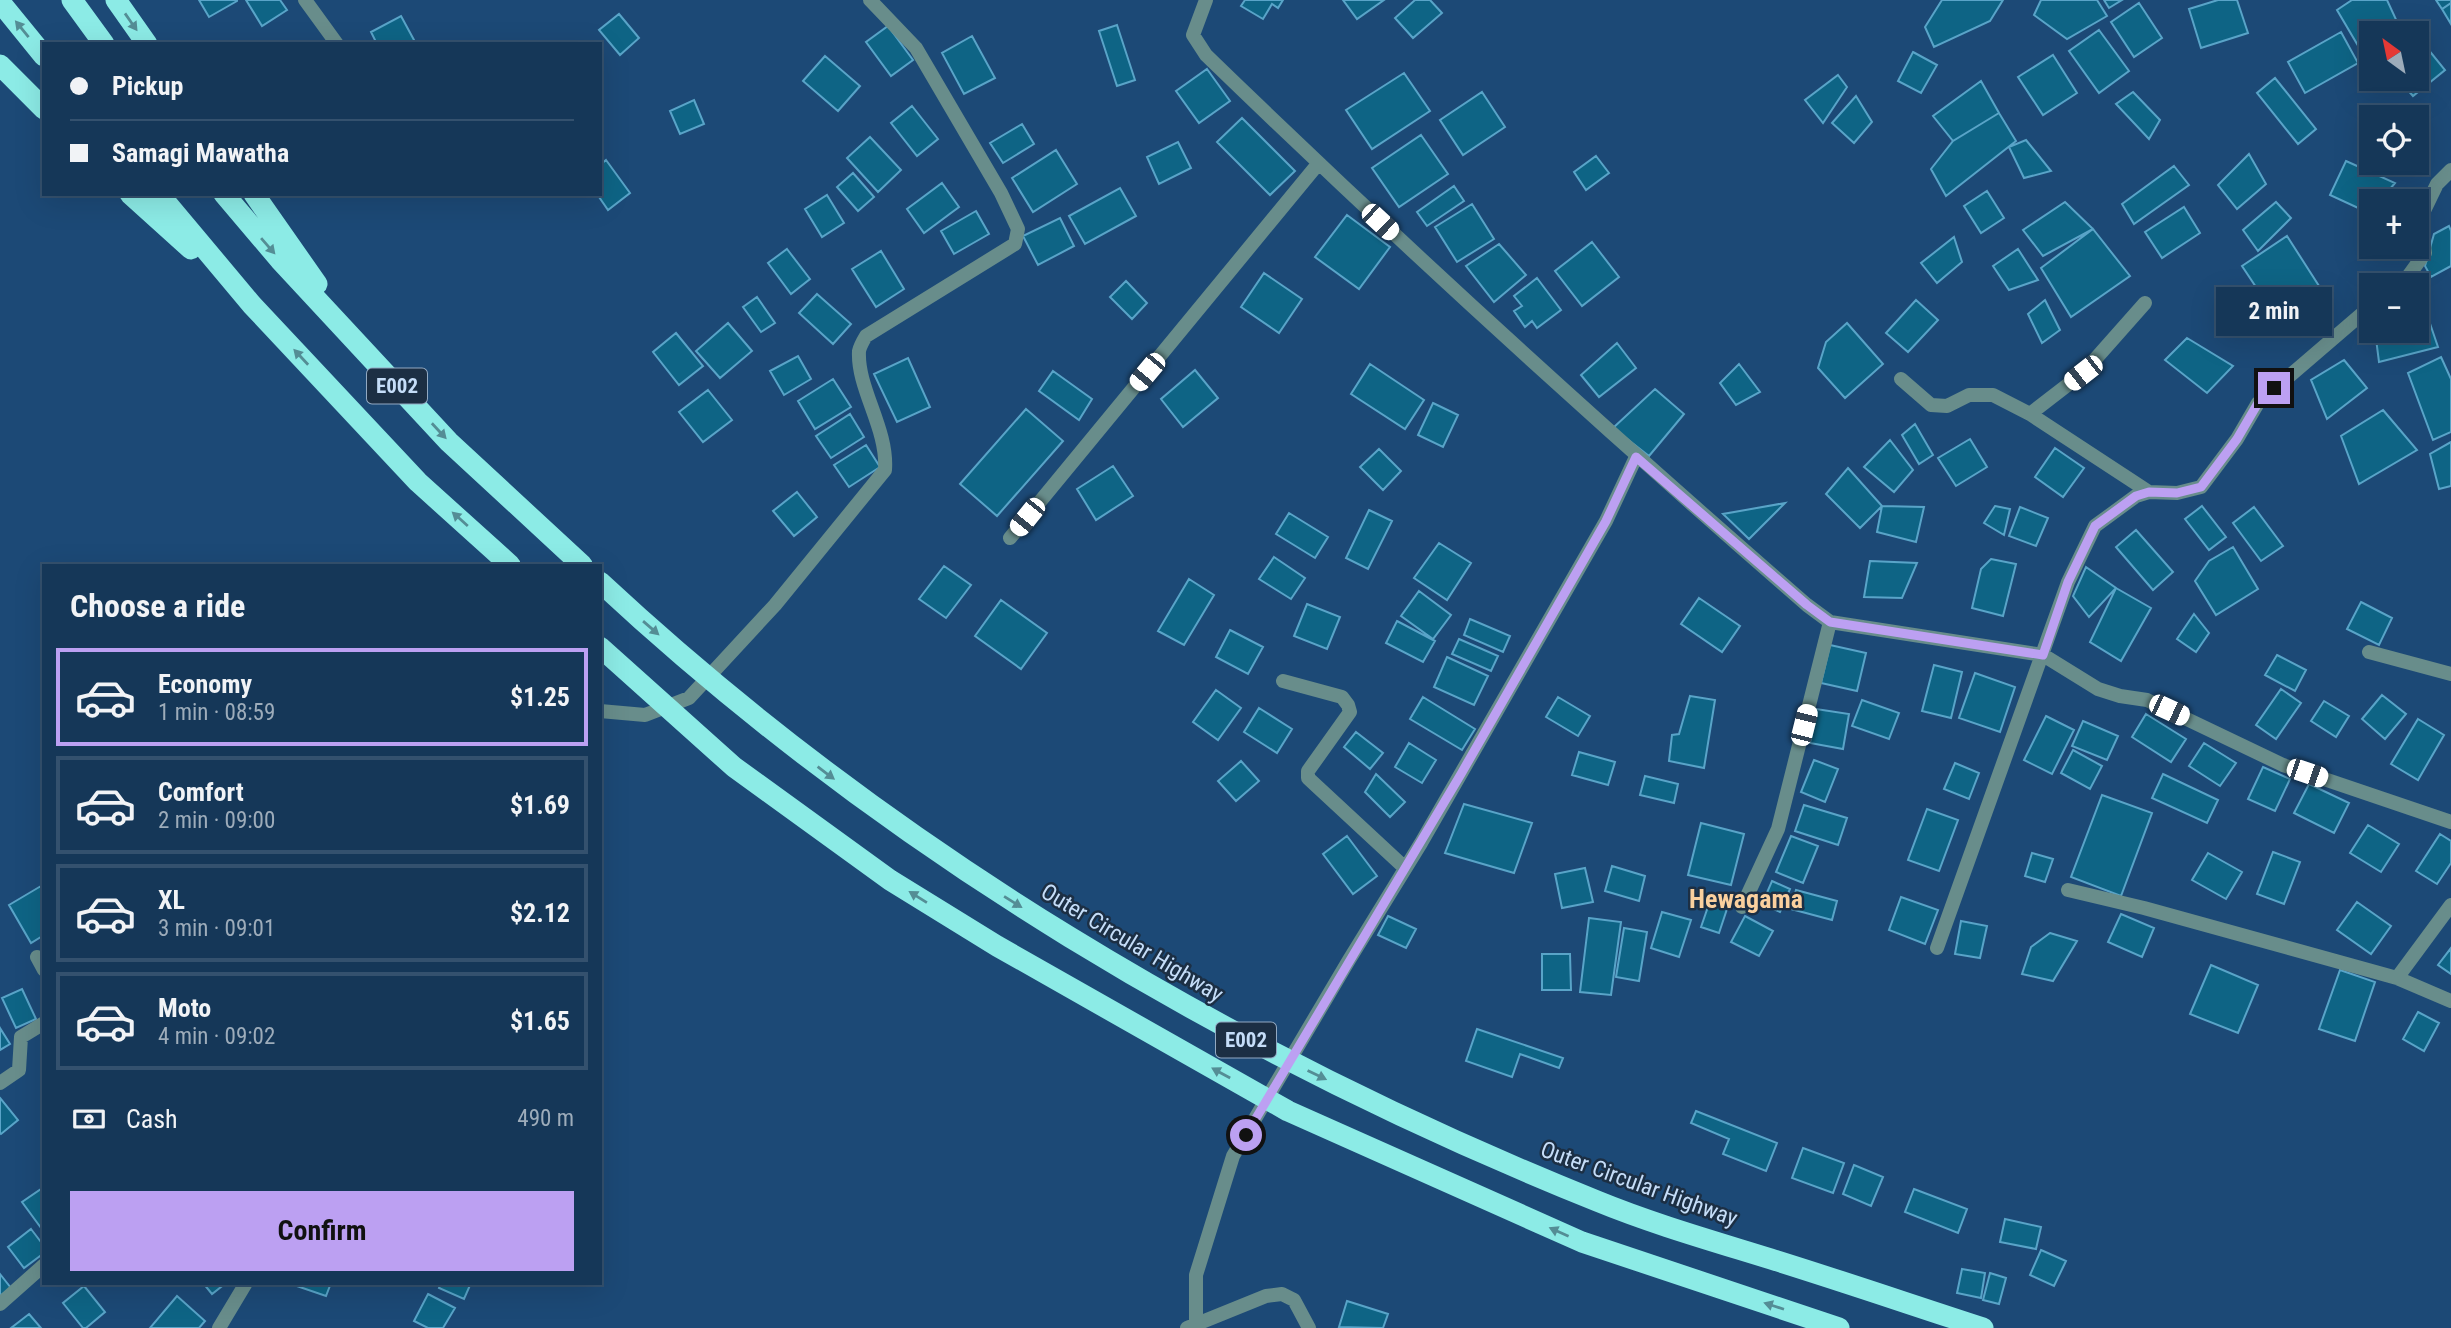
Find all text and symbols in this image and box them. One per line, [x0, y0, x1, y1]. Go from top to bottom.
one-way arrow [124, 13, 138, 31]
one-way arrow [15, 20, 30, 37]
north arrow [2359, 21, 2429, 91]
map controls [2359, 21, 2429, 343]
text: Pickup [112, 71, 183, 101]
button: locate [2359, 105, 2429, 175]
text: Samagi Mawatha [112, 138, 289, 168]
button: + [2359, 189, 2429, 259]
car [1358, 200, 1403, 244]
one-way arrow [260, 237, 276, 255]
button: − [2359, 273, 2429, 343]
callout: 2 min [2216, 286, 2332, 336]
text: 2 min [2248, 298, 2300, 325]
one-way arrow [293, 348, 309, 366]
car [1126, 349, 1169, 395]
car [2060, 352, 2107, 394]
road number: E002 [367, 368, 427, 404]
route end [2258, 372, 2290, 404]
one-way arrow [431, 422, 447, 439]
car [1006, 494, 1049, 540]
one-way arrow [452, 512, 469, 528]
text: Choose a ride [70, 587, 245, 625]
one-way arrow [642, 620, 660, 636]
icon: car [74, 666, 137, 729]
text: Economy [158, 669, 252, 699]
text: $1.25 [510, 682, 570, 712]
car [2146, 692, 2193, 728]
text: 1 min · 08:59 [158, 699, 275, 726]
car [1789, 702, 1820, 748]
car [2284, 756, 2331, 790]
one-way arrow [817, 766, 835, 780]
icon: car [74, 774, 137, 837]
text: Comfort [158, 777, 244, 807]
text: $1.69 [510, 790, 570, 820]
text: 2 min · 09:00 [158, 807, 275, 834]
street label: Outer Circular Highway [1036, 878, 1228, 1008]
icon: car [74, 882, 137, 945]
district label: Hewagama [1689, 884, 1803, 914]
text: XL [158, 885, 185, 915]
one-way arrow [908, 891, 927, 904]
one-way arrow [1004, 896, 1023, 909]
text: $2.12 [510, 898, 570, 928]
text: 3 min · 09:01 [158, 915, 275, 942]
icon: car [74, 990, 137, 1053]
text: Moto [158, 993, 211, 1023]
text: $1.65 [510, 1006, 570, 1036]
text: 4 min · 09:02 [158, 1023, 275, 1050]
road number: E002 [1216, 1023, 1276, 1058]
one-way arrow [1211, 1067, 1230, 1079]
one-way arrow [1307, 1070, 1327, 1081]
icon: cash [70, 1100, 108, 1138]
text: Cash [126, 1104, 178, 1134]
text: 490 m [517, 1105, 574, 1132]
route start [1230, 1119, 1262, 1151]
street label: Outer Circular Highway [1537, 1136, 1742, 1232]
button: Confirm [70, 1191, 574, 1271]
one-way arrow [1549, 1226, 1570, 1237]
one-way arrow [1764, 1300, 1785, 1311]

